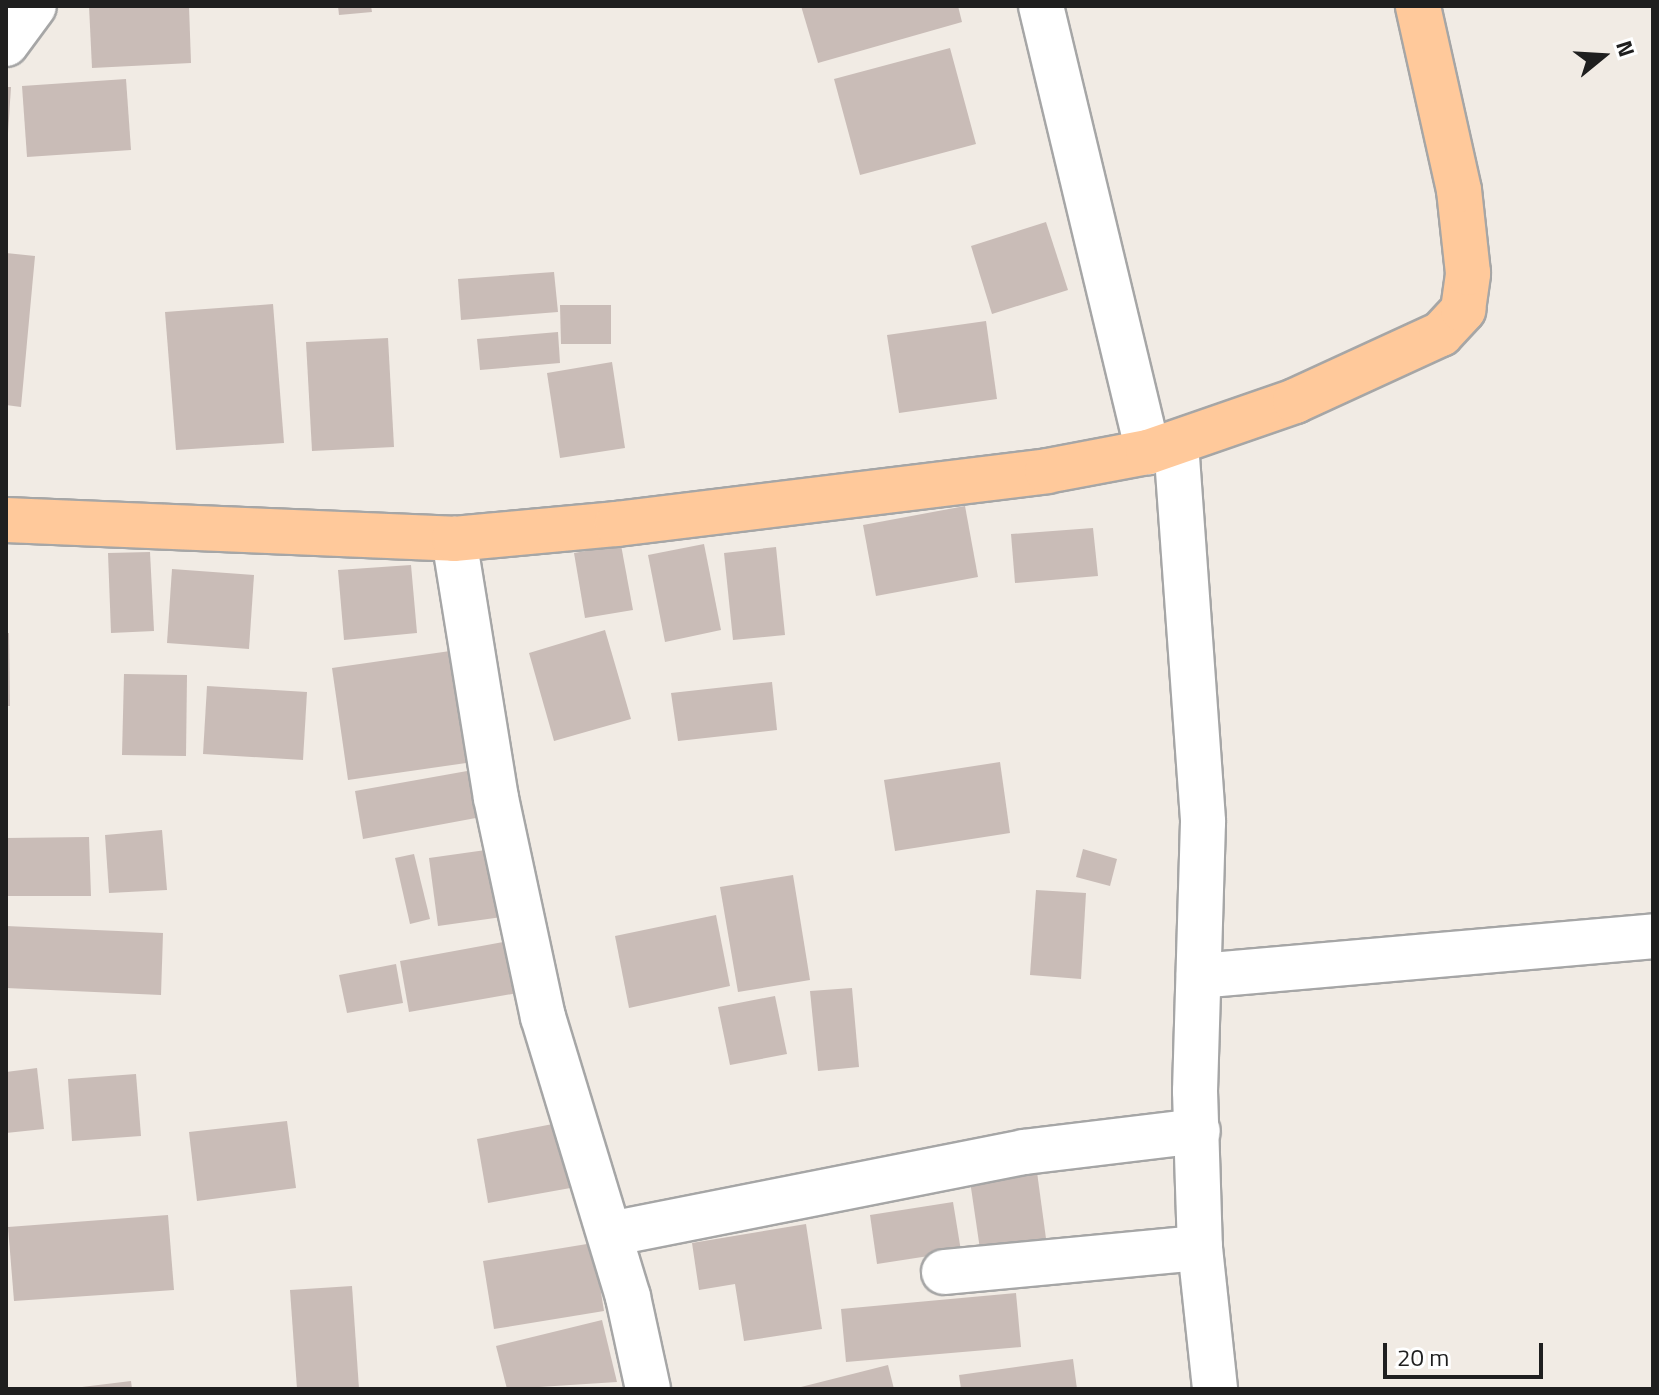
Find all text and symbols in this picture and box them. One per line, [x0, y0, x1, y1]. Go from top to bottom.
north arrow [1563, 16, 1643, 96]
text: N [1607, 36, 1644, 61]
scale bar [1387, 1327, 1547, 1377]
text: 20 m [1397, 1339, 1449, 1375]

